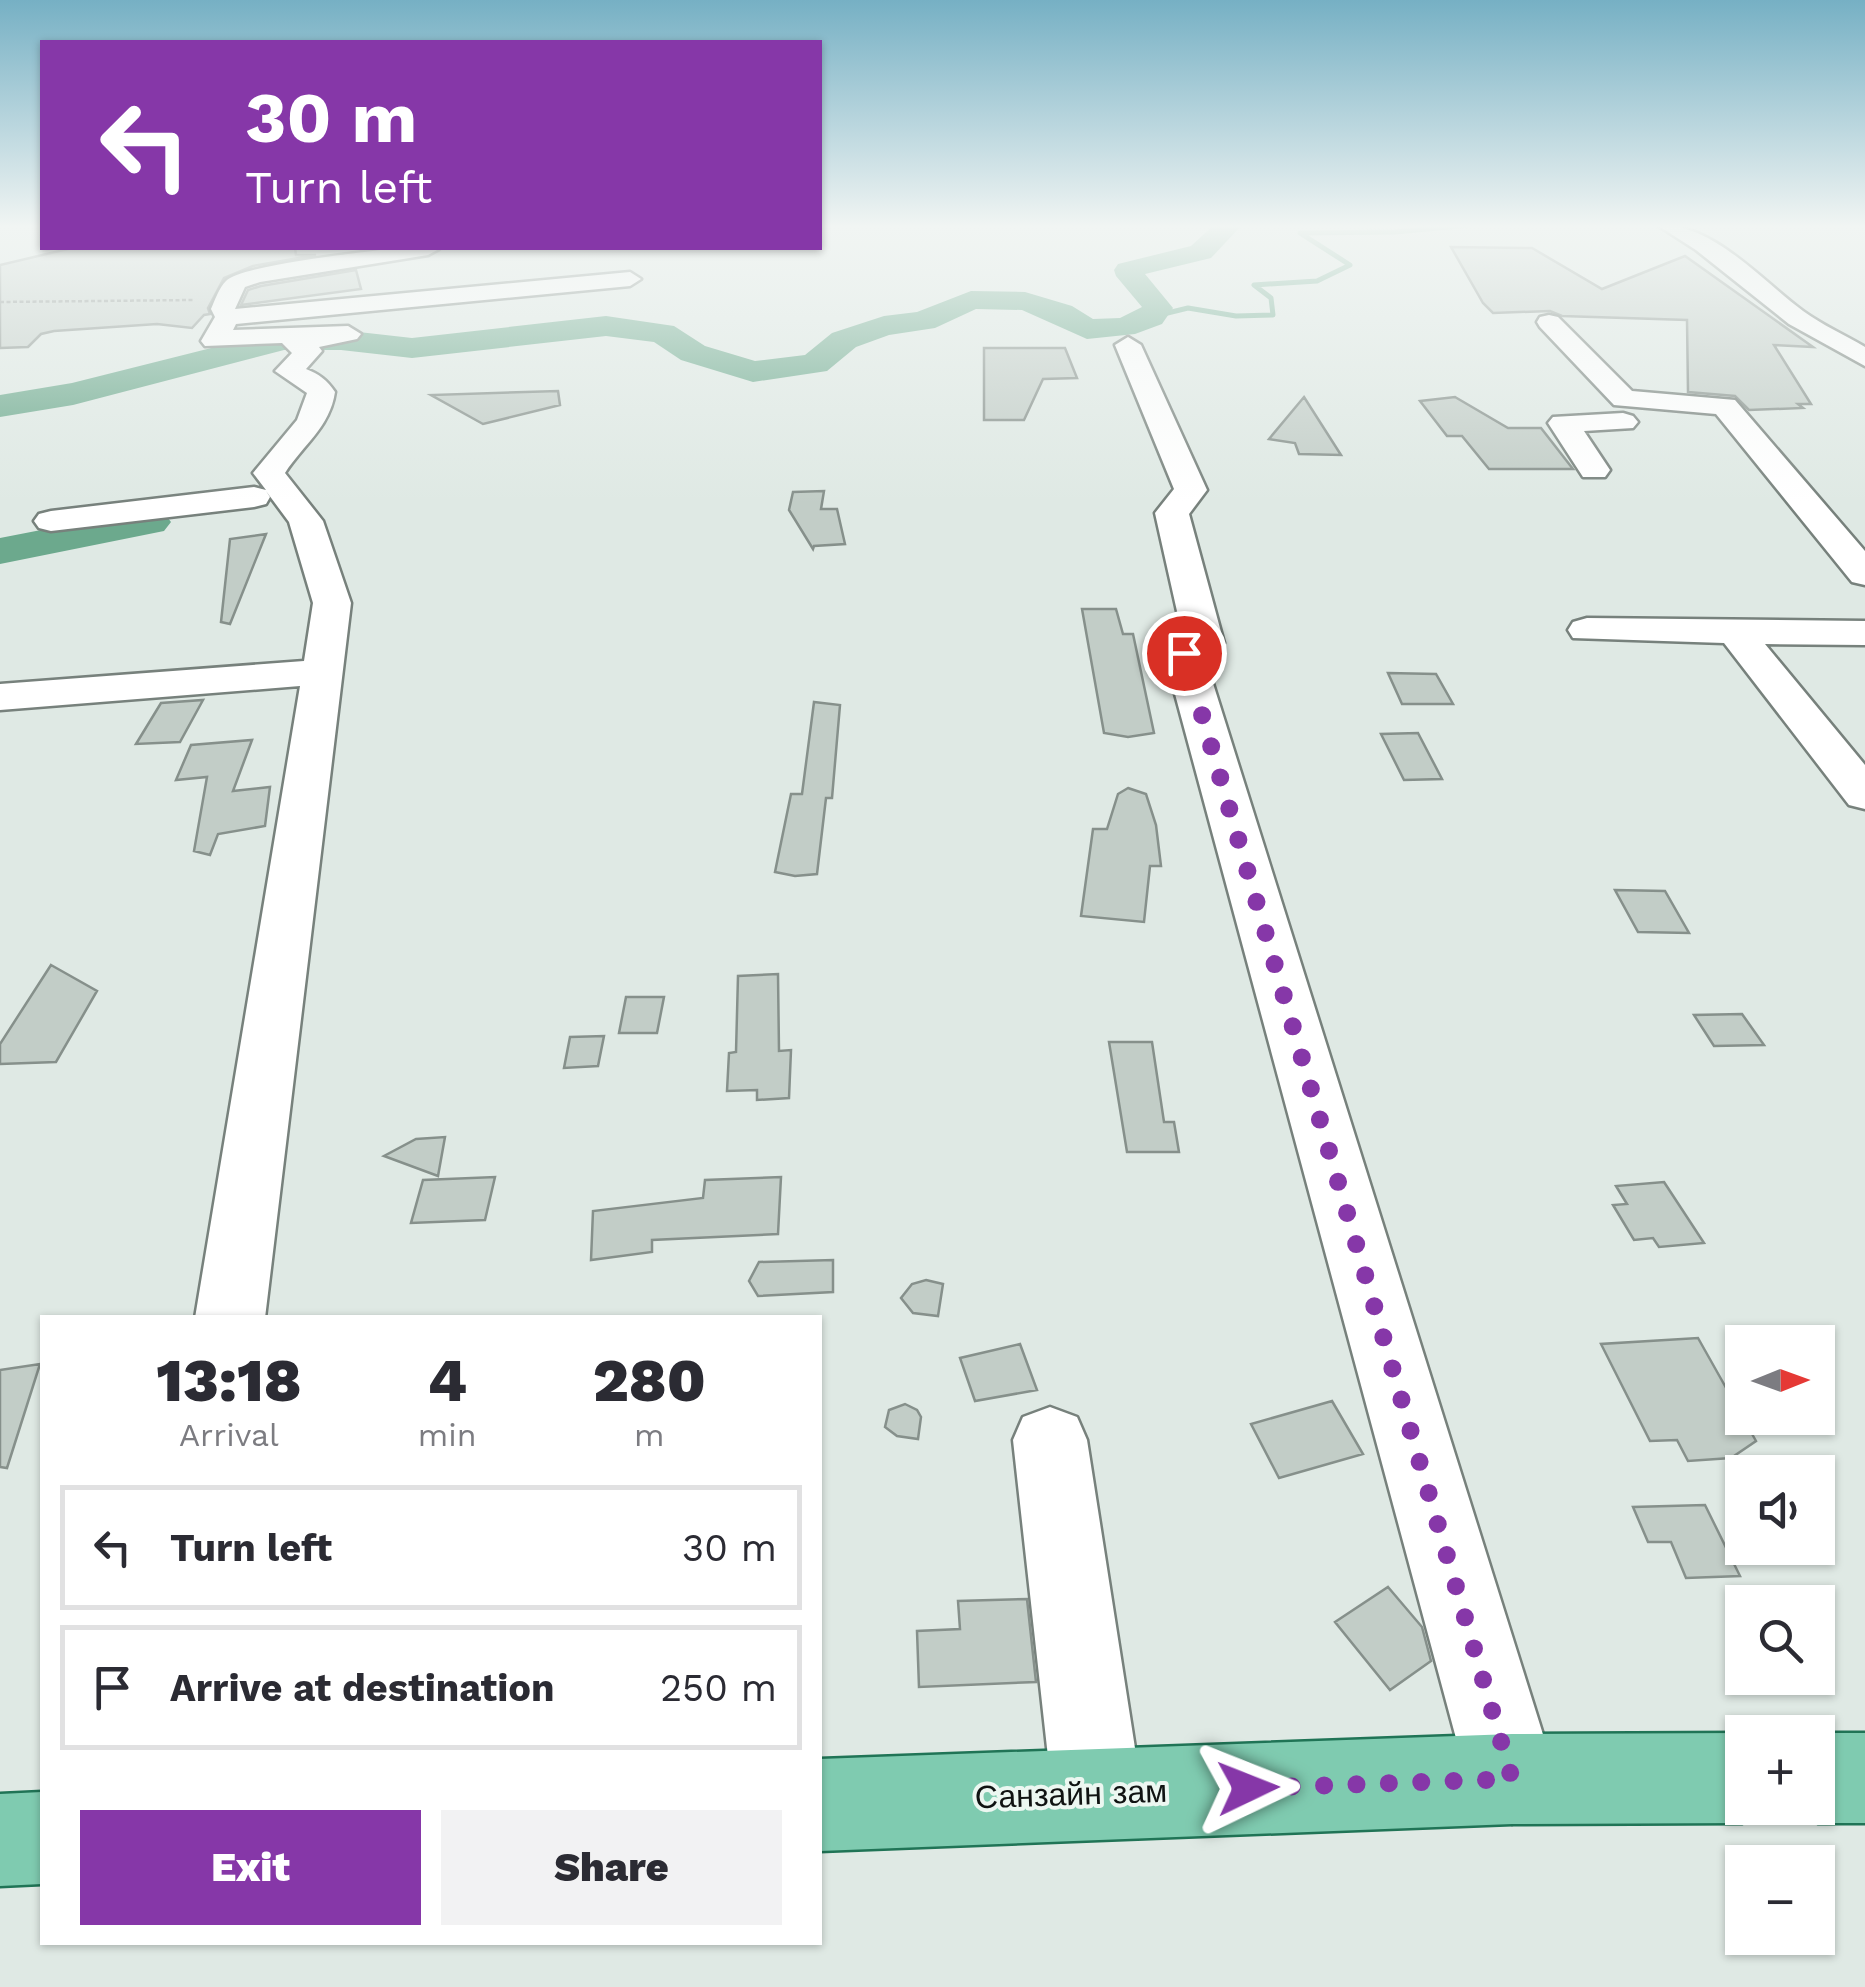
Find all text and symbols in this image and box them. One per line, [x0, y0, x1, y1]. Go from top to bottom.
text: 30 m [245, 77, 417, 159]
icon: left [80, 80, 210, 210]
text: Turn left [245, 161, 432, 214]
pin [1142, 611, 1227, 696]
icon: arrive [1157, 626, 1212, 681]
north arrow [1725, 1325, 1835, 1435]
map controls [1725, 1325, 1835, 1955]
text: 13:18 [156, 1345, 302, 1416]
text: 4 [427, 1345, 467, 1416]
text: 280 [593, 1345, 706, 1416]
text: Arrival [179, 1416, 279, 1454]
text: min [418, 1416, 477, 1454]
text: m [634, 1416, 665, 1454]
button: sound [1725, 1455, 1835, 1565]
icon: left [85, 1520, 140, 1575]
text: Turn left [170, 1526, 332, 1570]
text: 30 m [682, 1526, 777, 1570]
button: search [1725, 1585, 1835, 1695]
icon: arrive [85, 1660, 140, 1715]
text: Arrive at destination [170, 1666, 555, 1710]
text: 250 m [660, 1666, 777, 1710]
button: + [1725, 1715, 1835, 1825]
position arrow [1196, 1736, 1300, 1840]
street label: Санзайн зам [974, 1772, 1168, 1816]
button: Exit [80, 1810, 421, 1925]
button: Share [441, 1810, 782, 1925]
button: − [1725, 1845, 1835, 1955]

